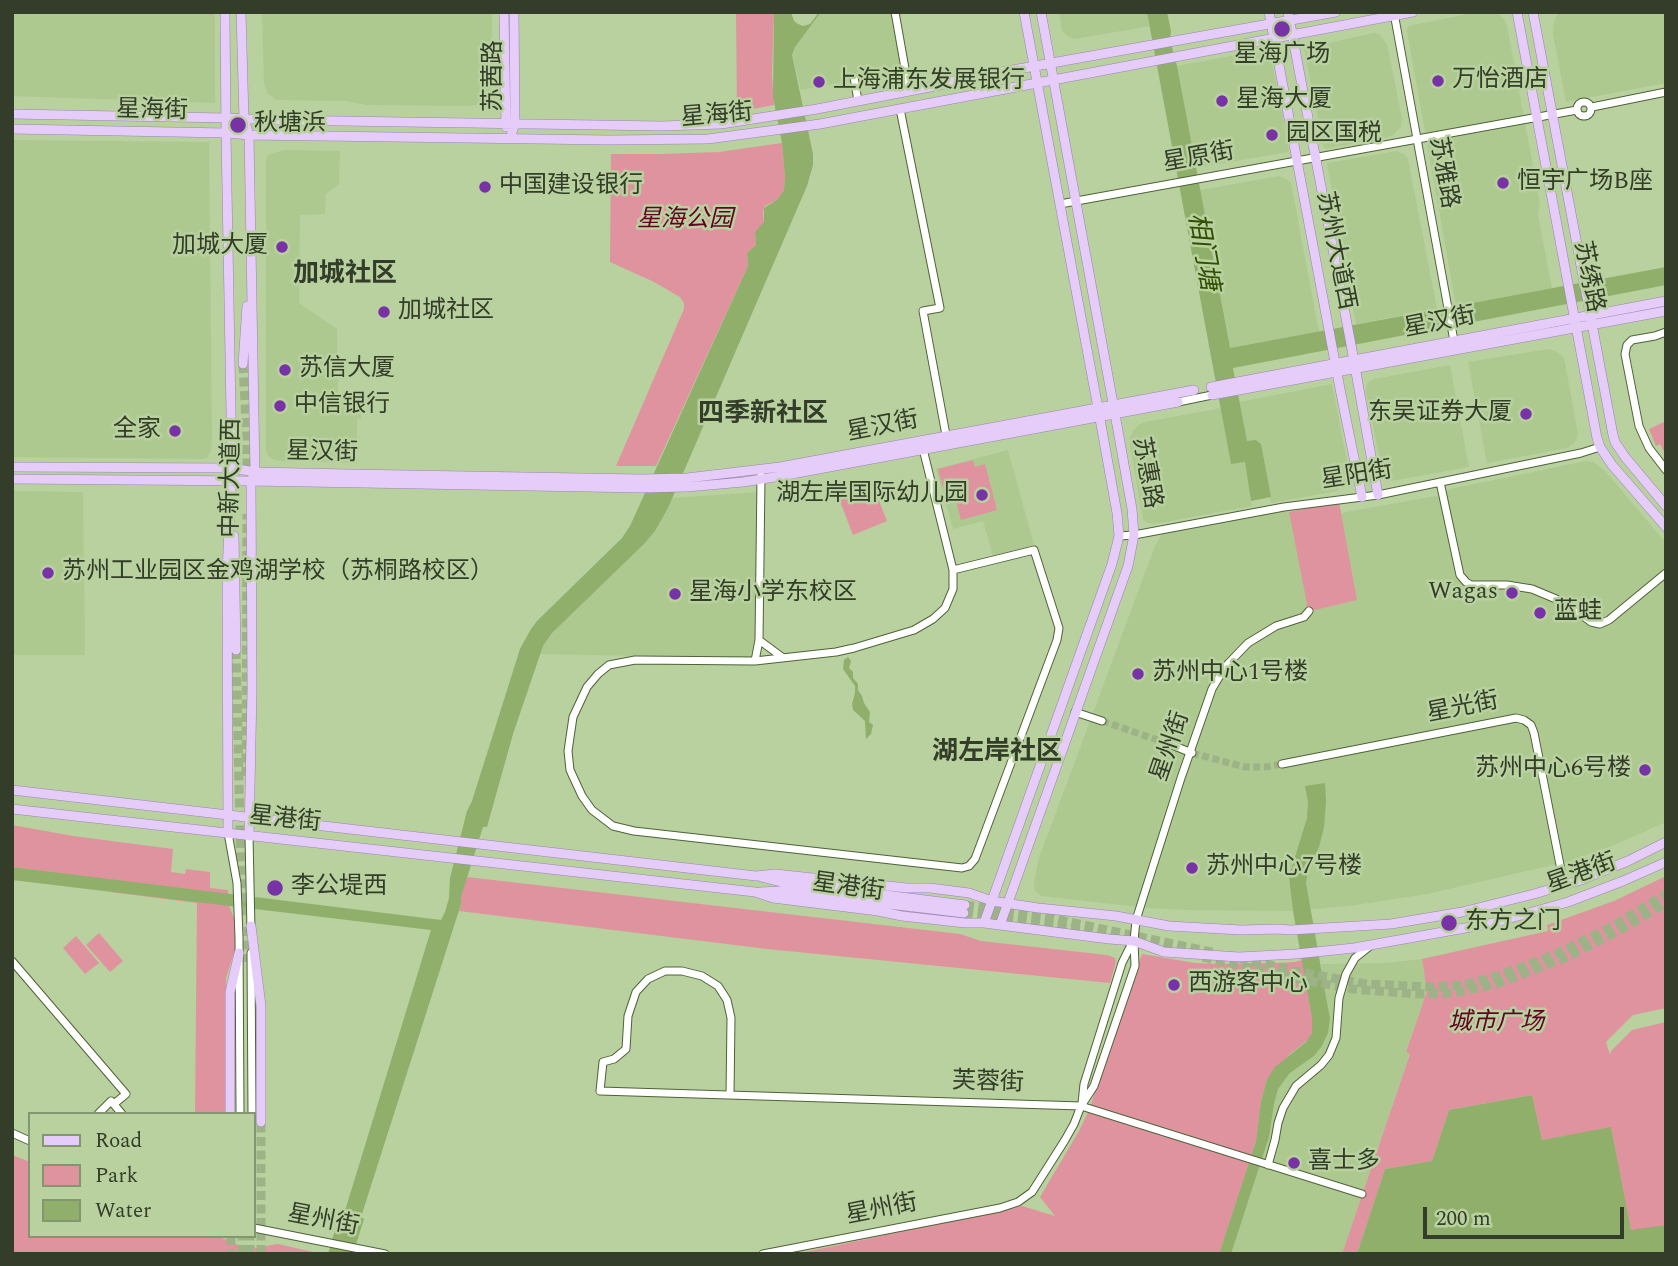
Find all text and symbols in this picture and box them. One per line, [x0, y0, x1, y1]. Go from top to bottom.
marker: 星海广场 [1272, 19, 1292, 39]
street label: 苏茜路 [481, 40, 509, 112]
place label: 星海广场 [1234, 42, 1330, 70]
place label: 万怡酒店 [1452, 67, 1548, 95]
place label: 上海浦东发展银行 [833, 68, 1025, 96]
marker: 万怡酒店 [1430, 73, 1446, 89]
marker: 上海浦东发展银行 [811, 74, 827, 90]
place label: 星海大厦 [1236, 87, 1332, 115]
marker: 星海大厦 [1214, 93, 1230, 109]
street label: 星海街 [116, 97, 188, 127]
street label: 星海街 [680, 100, 754, 134]
place label: 秋塘浜 [254, 111, 326, 139]
marker: 秋塘浜 [228, 115, 248, 135]
place label: 园区国税 [1286, 121, 1382, 149]
marker: 园区国税 [1264, 127, 1280, 143]
street label: 苏雅路 [1422, 135, 1462, 211]
street label: 星原街 [1161, 139, 1237, 179]
place label: 恒宇广场B座 [1517, 169, 1653, 197]
place label: 中国建设银行 [499, 173, 643, 201]
marker: 恒宇广场B座 [1495, 175, 1511, 191]
marker: 中国建设银行 [477, 179, 493, 195]
street label: 苏州大道西 [1308, 189, 1360, 313]
park label: 星海公园 [637, 207, 733, 235]
water label: 相门塘 [1179, 211, 1223, 293]
place label: 加城大厦 [172, 233, 268, 261]
marker: 加城大厦 [274, 239, 290, 255]
street label: 苏绣路 [1566, 239, 1608, 315]
district label: 加城社区 [293, 260, 397, 292]
place label: 加城社区 [398, 298, 494, 326]
street label: 星汉街 [1402, 303, 1478, 345]
marker: 加城社区 [376, 304, 392, 320]
place label: 苏信大厦 [299, 356, 395, 384]
marker: 苏信大厦 [277, 362, 293, 378]
place label: 中信银行 [294, 392, 390, 420]
marker: 中信银行 [272, 398, 288, 414]
district label: 四季新社区 [698, 400, 828, 432]
place label: 东吴证券大厦 [1368, 400, 1512, 428]
marker: 东吴证券大厦 [1518, 406, 1534, 422]
street label: 星汉街 [845, 407, 921, 449]
place label: 全家 [113, 417, 161, 445]
street label: 中新大道西 [218, 418, 248, 538]
marker: 全家 [167, 423, 183, 439]
street label: 苏惠路 [1125, 435, 1165, 511]
street label: 星汉街 [286, 439, 358, 469]
street label: 星阳街 [1319, 457, 1395, 497]
place label: 湖左岸国际幼儿园 [776, 481, 968, 509]
marker: 湖左岸国际幼儿园 [974, 487, 990, 503]
place label: 苏州工业园区金鸡湖学校（苏桐路校区） [62, 559, 494, 587]
marker: 苏州工业园区金鸡湖学校（苏桐路校区） [40, 565, 56, 581]
place label: Wagas [1428, 579, 1498, 607]
place label: 星海小学东校区 [689, 580, 857, 608]
marker: Wagas [1504, 585, 1520, 601]
marker: 星海小学东校区 [667, 586, 683, 602]
place label: 蓝蛙 [1554, 599, 1602, 627]
marker: 蓝蛙 [1532, 605, 1548, 621]
place label: 苏州中心1号楼 [1152, 660, 1308, 688]
marker: 苏州中心1号楼 [1130, 666, 1146, 682]
street label: 星光街 [1425, 688, 1501, 730]
street label: 星州街 [1147, 708, 1197, 786]
district label: 湖左岸社区 [932, 738, 1062, 770]
place label: 苏州中心6号楼 [1475, 756, 1631, 784]
marker: 苏州中心6号楼 [1637, 762, 1653, 778]
street label: 星港街 [248, 803, 322, 839]
street label: 星港街 [1543, 849, 1621, 901]
place label: 苏州中心7号楼 [1206, 854, 1362, 882]
marker: 苏州中心7号楼 [1184, 860, 1200, 876]
street label: 星港街 [810, 870, 886, 908]
place label: 李公堤西 [291, 874, 387, 902]
marker: 李公堤西 [265, 878, 285, 898]
place label: 东方之门 [1465, 909, 1561, 937]
marker: 东方之门 [1439, 913, 1459, 933]
place label: 西游客中心 [1188, 971, 1308, 999]
marker: 西游客中心 [1166, 977, 1182, 993]
park label: 城市广场 [1448, 1010, 1544, 1038]
street label: 芙蓉街 [952, 1068, 1024, 1100]
legend [28, 1112, 256, 1238]
text: Road [95, 1125, 142, 1157]
place label: 喜士多 [1308, 1149, 1380, 1177]
marker: 喜士多 [1286, 1155, 1302, 1171]
text: Park [95, 1160, 138, 1192]
street label: 星州街 [844, 1190, 920, 1232]
scale bar [1426, 1192, 1627, 1236]
text: Water [95, 1195, 151, 1227]
street label: 星州街 [285, 1201, 361, 1243]
text: 200 m [1436, 1203, 1491, 1235]

